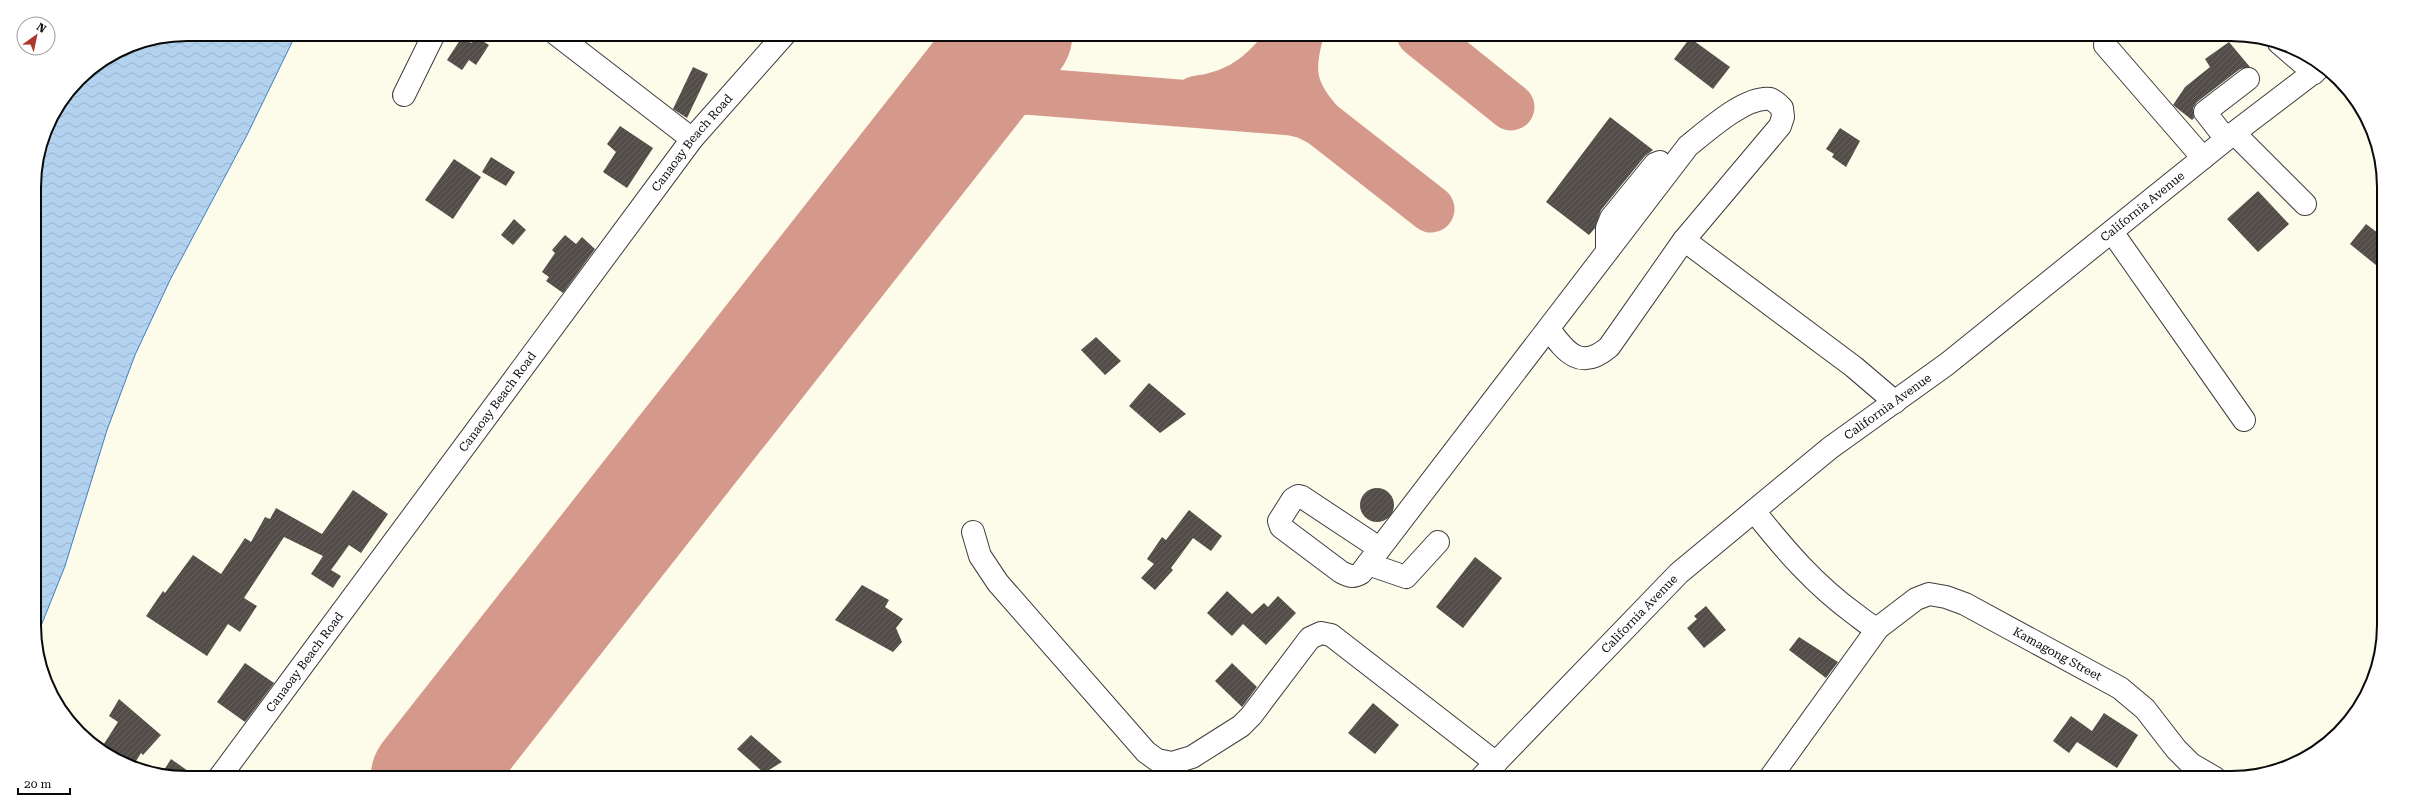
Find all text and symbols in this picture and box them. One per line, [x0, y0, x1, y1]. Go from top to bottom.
north arrow [16, 16, 56, 56]
text: N [34, 20, 49, 36]
street label: Canaoay Beach Road [649, 91, 736, 194]
street label: California Avenue [2098, 168, 2188, 245]
street label: Canaoay Beach Road [456, 349, 539, 455]
street label: California Avenue [1841, 370, 1934, 443]
street label: California Avenue [1598, 572, 1681, 656]
street label: Canaoay Beach Road [263, 609, 346, 715]
street label: Kamagong Street [2011, 624, 2104, 684]
scale bar [18, 770, 70, 796]
text: 20 m [24, 777, 51, 791]

